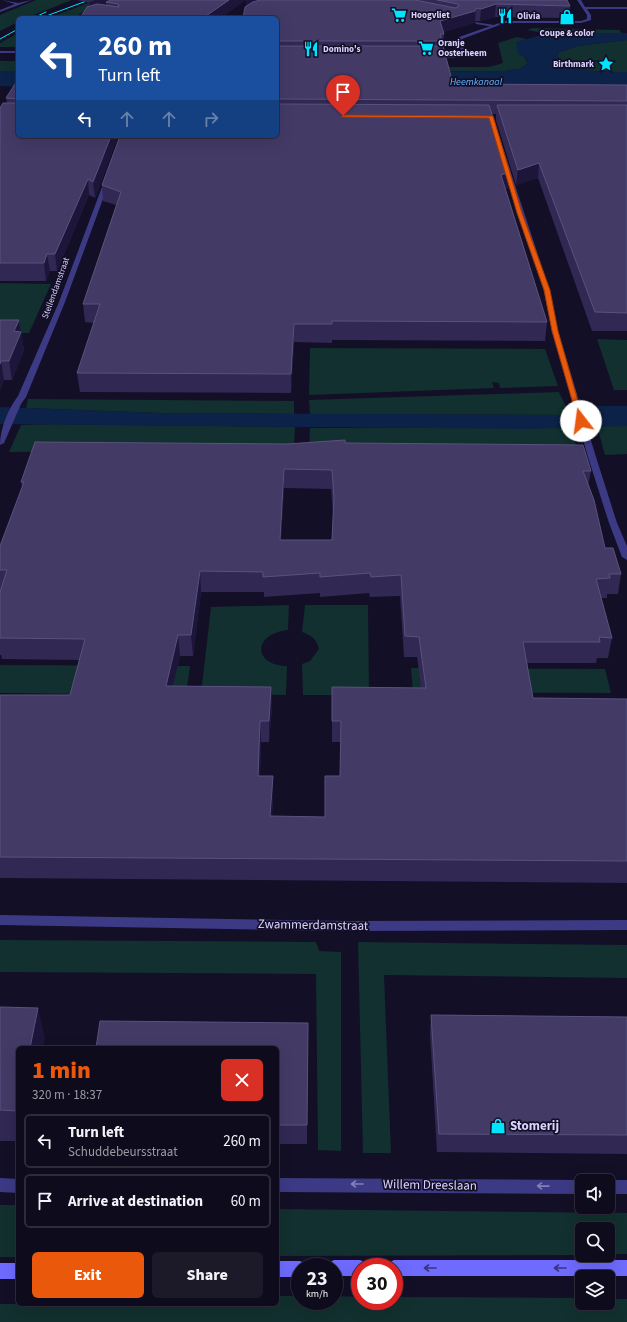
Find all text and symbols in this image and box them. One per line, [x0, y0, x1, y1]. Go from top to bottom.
supermarket icon: Hoogvliet [390, 6, 408, 24]
restaurant icon: Olivia [496, 7, 514, 25]
shop icon: Coupe & color [558, 8, 576, 26]
place label: Hoogvliet [411, 9, 450, 22]
place label: Olivia [517, 10, 540, 23]
text: 260 m [98, 26, 172, 66]
place label: Coupe & color [540, 27, 595, 40]
icon: left [32, 32, 84, 84]
place label: Oranje Oosterheem [438, 37, 487, 60]
supermarket icon: Oranje Oosterheem [417, 39, 435, 57]
restaurant icon: Domino's [302, 40, 320, 58]
place label: Domino's [323, 43, 360, 56]
place icon: Birthmark [597, 55, 615, 73]
place label: Birthmark [553, 58, 594, 71]
text: Turn left [98, 63, 160, 88]
pin [326, 75, 360, 116]
water label: Heemkanaal [450, 75, 503, 89]
icon: arrive [332, 81, 354, 103]
icon: left [74, 108, 96, 130]
icon: ahead [116, 108, 138, 130]
icon: ahead [158, 108, 180, 130]
icon: right [200, 108, 222, 130]
street label: Stellendamstraat [39, 255, 73, 321]
position arrow [560, 400, 602, 442]
street label: Zwammerdamstraat [258, 915, 369, 935]
text: 1 min [32, 1053, 91, 1088]
button: close [221, 1059, 263, 1101]
text: 320 m · 18:37 [32, 1086, 102, 1104]
shop icon: Stomerij [489, 1117, 507, 1135]
place label: Stomerij [510, 1117, 559, 1135]
text: Turn left [68, 1122, 124, 1143]
icon: left [34, 1130, 56, 1152]
text: 260 m [223, 1131, 261, 1152]
text: Schuddebeursstraat [68, 1143, 178, 1161]
map controls [575, 1174, 615, 1310]
button: sound [575, 1174, 615, 1214]
street label: Willem Dreeslaan [383, 1175, 477, 1195]
one-way arrow [351, 1180, 364, 1188]
one-way arrow [537, 1182, 550, 1190]
icon: arrive [34, 1190, 56, 1212]
text: Arrive at destination [68, 1191, 203, 1212]
text: 60 m [231, 1191, 261, 1212]
button: search [575, 1222, 615, 1262]
button: Exit [32, 1252, 144, 1298]
button: Share [152, 1252, 263, 1298]
speed limit sign: 30 [351, 1258, 403, 1310]
one-way arrow [424, 1264, 437, 1272]
one-way arrow [554, 1264, 567, 1272]
text: 23 [306, 1265, 328, 1293]
button: layers [575, 1270, 615, 1310]
text: km/h [306, 1287, 328, 1301]

